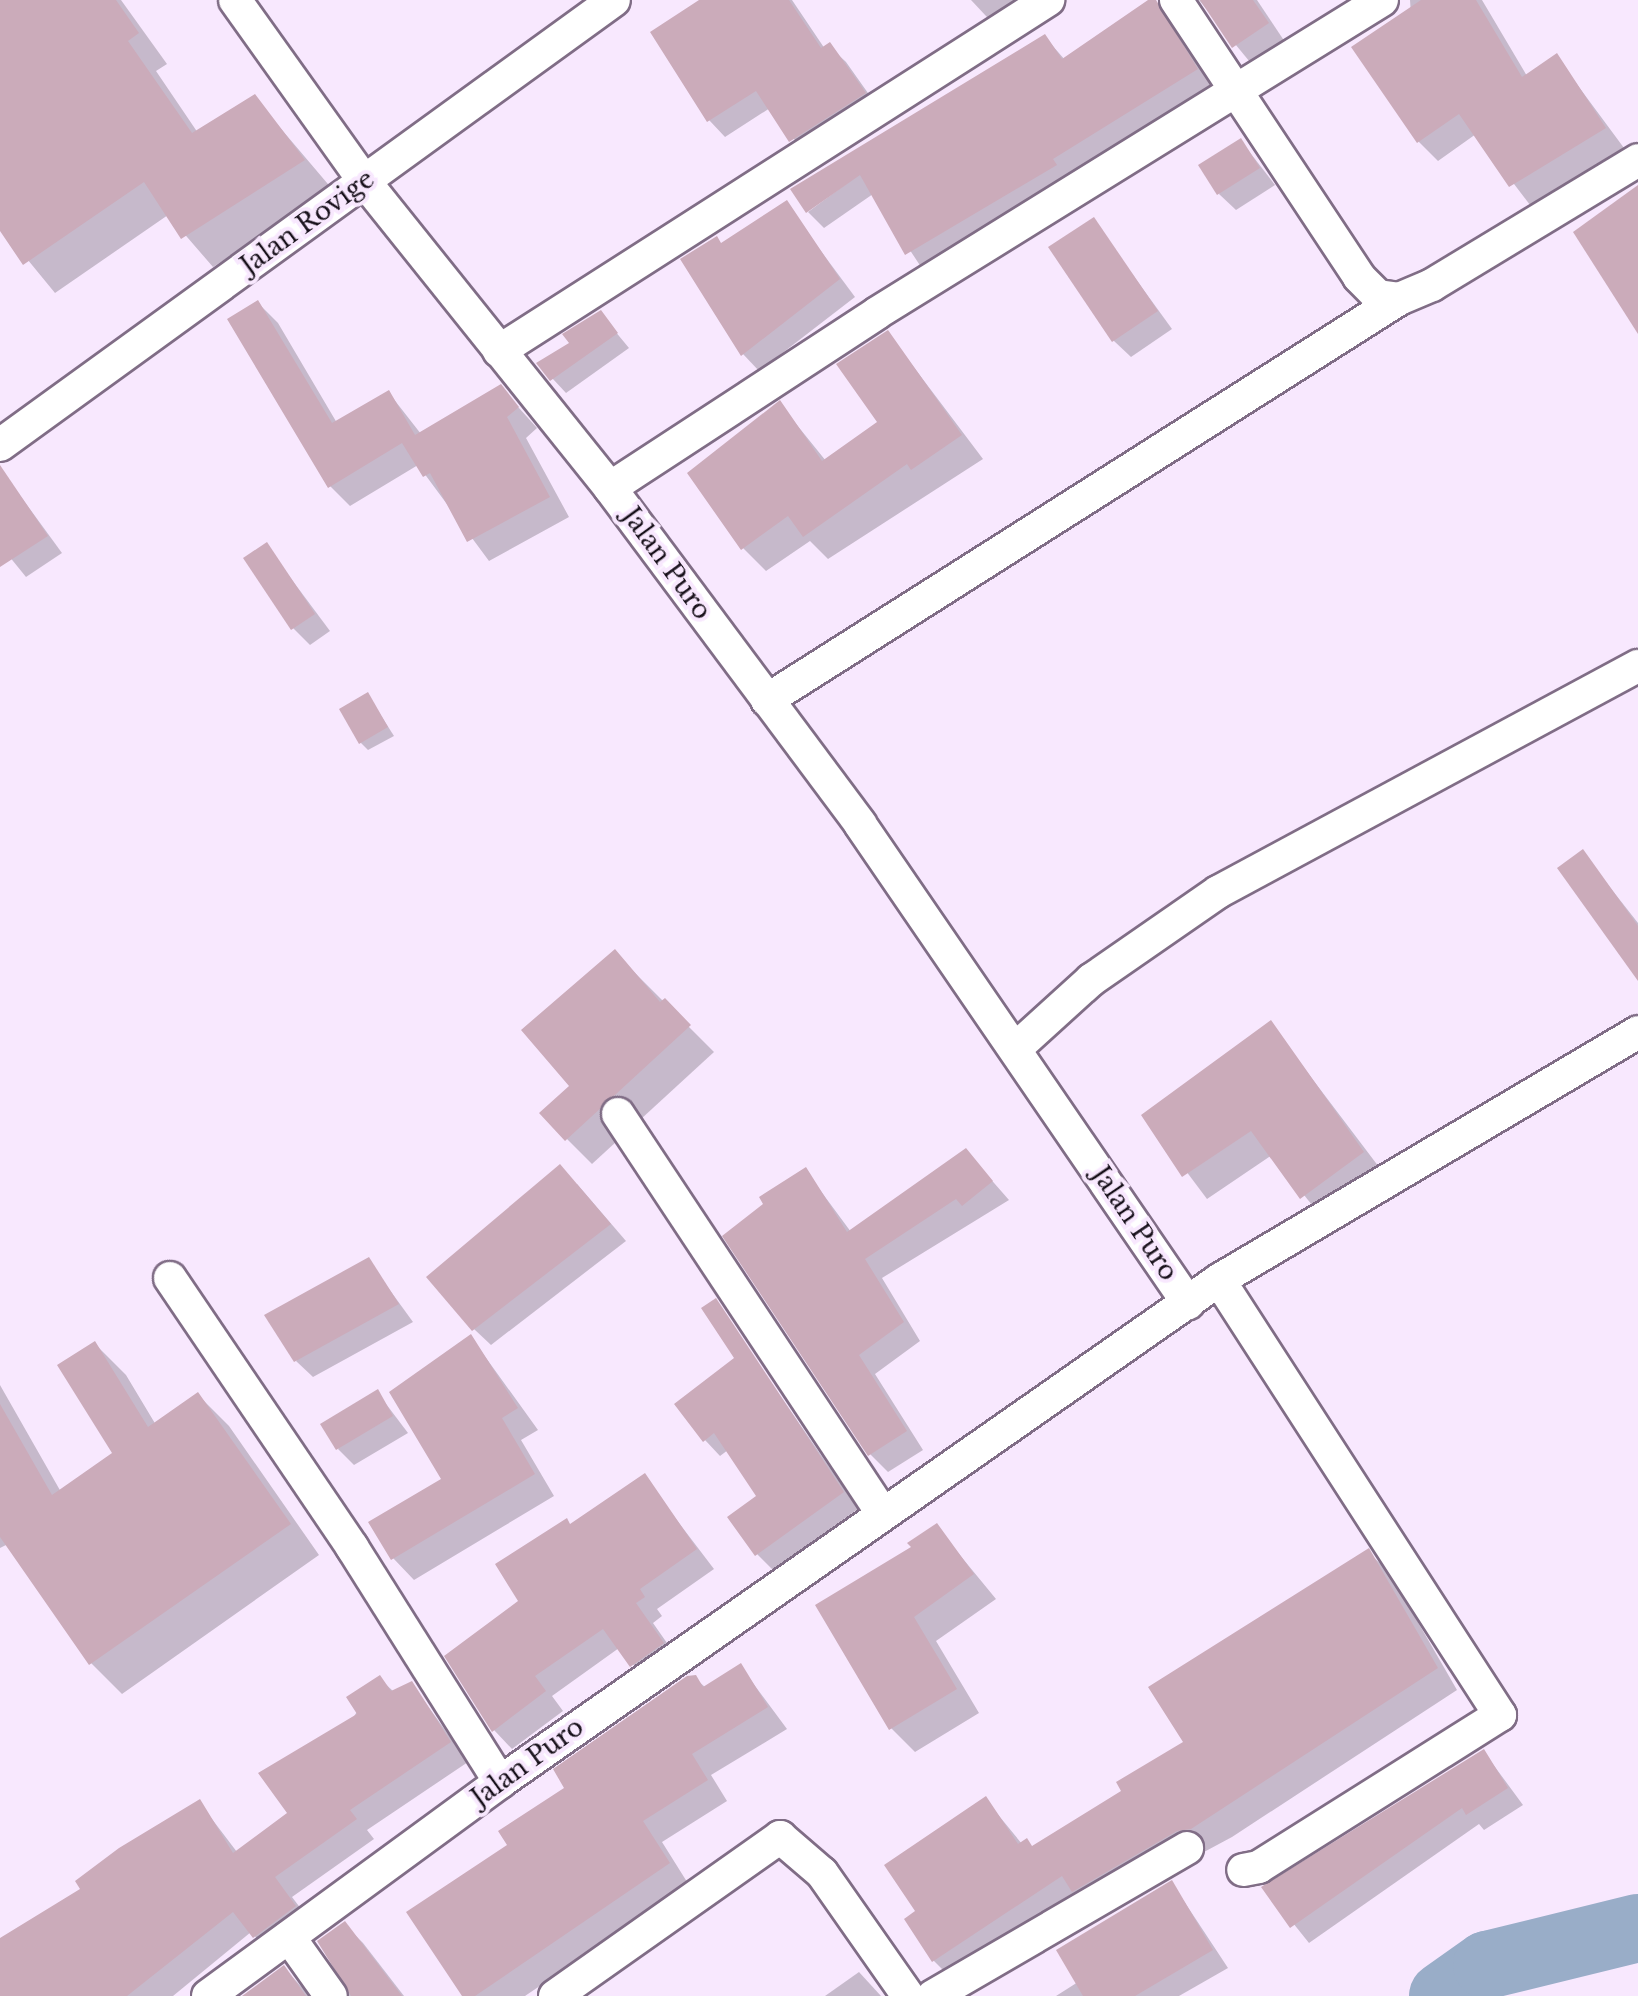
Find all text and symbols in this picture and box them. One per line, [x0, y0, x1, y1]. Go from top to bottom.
street label: Jalan Rovige [235, 165, 381, 281]
street label: Jalan Puro [615, 502, 717, 626]
street label: Jalan Puro [1085, 1161, 1183, 1287]
street label: Jalan Puro [466, 1712, 590, 1814]

